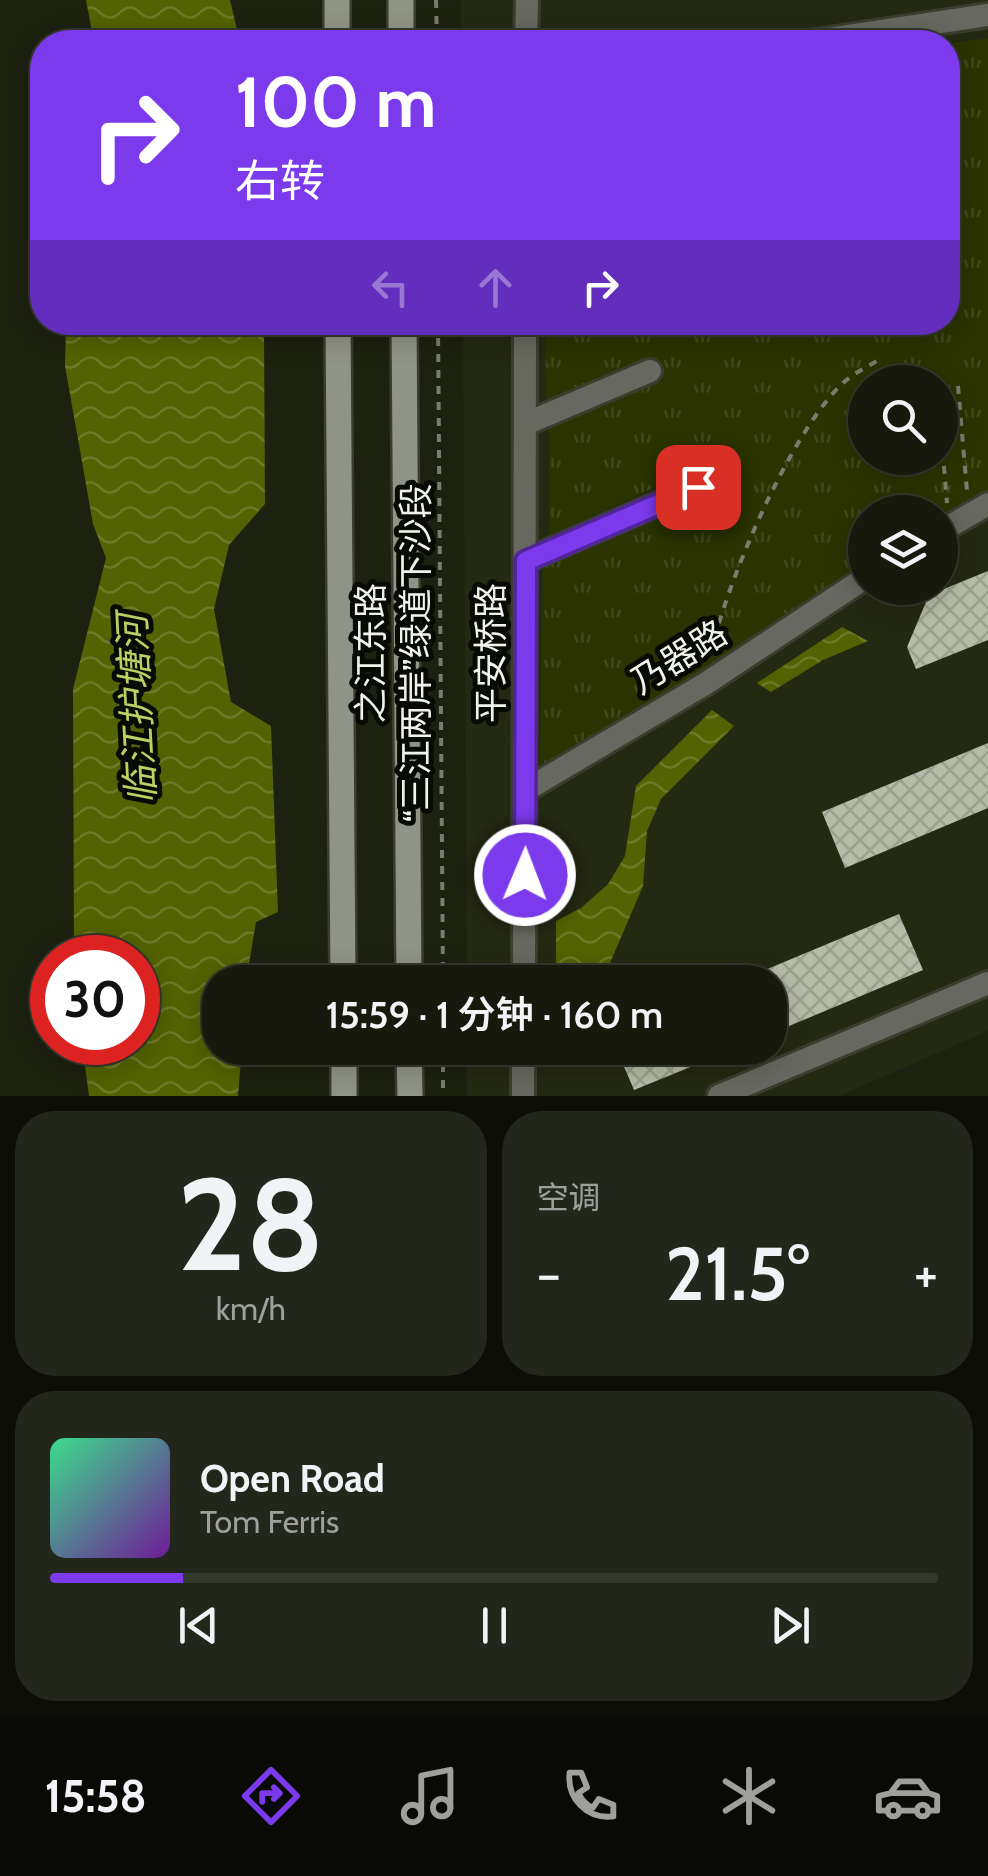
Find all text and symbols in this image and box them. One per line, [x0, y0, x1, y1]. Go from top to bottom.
text: 100 m [235, 59, 436, 145]
icon: right [70, 70, 200, 200]
text: 右转 [235, 154, 325, 208]
icon: left [363, 260, 418, 315]
icon: ahead [468, 260, 523, 315]
icon: right [573, 260, 628, 315]
map controls [848, 365, 958, 605]
button: search [848, 365, 958, 475]
pin [656, 445, 741, 530]
icon: arrive [671, 460, 726, 515]
street label: “三江两岸”绿道下沙段 [394, 483, 437, 823]
button: layers [848, 495, 958, 605]
street label: 之江东路 [349, 583, 392, 723]
street label: 平安桥路 [469, 583, 512, 723]
water label: 临江护塘河 [108, 606, 165, 805]
street label: 乃器路 [623, 611, 735, 703]
position arrow [473, 823, 577, 927]
speed limit sign: 30 [30, 935, 160, 1065]
text: 15:59 · 1 分钟 · 160 m [326, 991, 663, 1038]
text: 28 [177, 1145, 324, 1303]
text: 空调 [537, 1178, 601, 1217]
text: 21.5° [665, 1228, 809, 1319]
text: − [537, 1240, 561, 1307]
text: + [914, 1240, 938, 1307]
text: km/h [216, 1289, 286, 1328]
text: Open Road [200, 1455, 385, 1502]
text: Tom Ferris [200, 1502, 339, 1541]
icon: previous [171, 1598, 226, 1653]
icon: pause [467, 1598, 522, 1653]
icon: next [763, 1598, 818, 1653]
icon: directions [236, 1761, 306, 1831]
icon: music [395, 1761, 465, 1831]
icon: phone [555, 1761, 625, 1831]
icon: climate [714, 1761, 784, 1831]
icon: car [873, 1761, 943, 1831]
text: 15:58 [45, 1769, 147, 1823]

